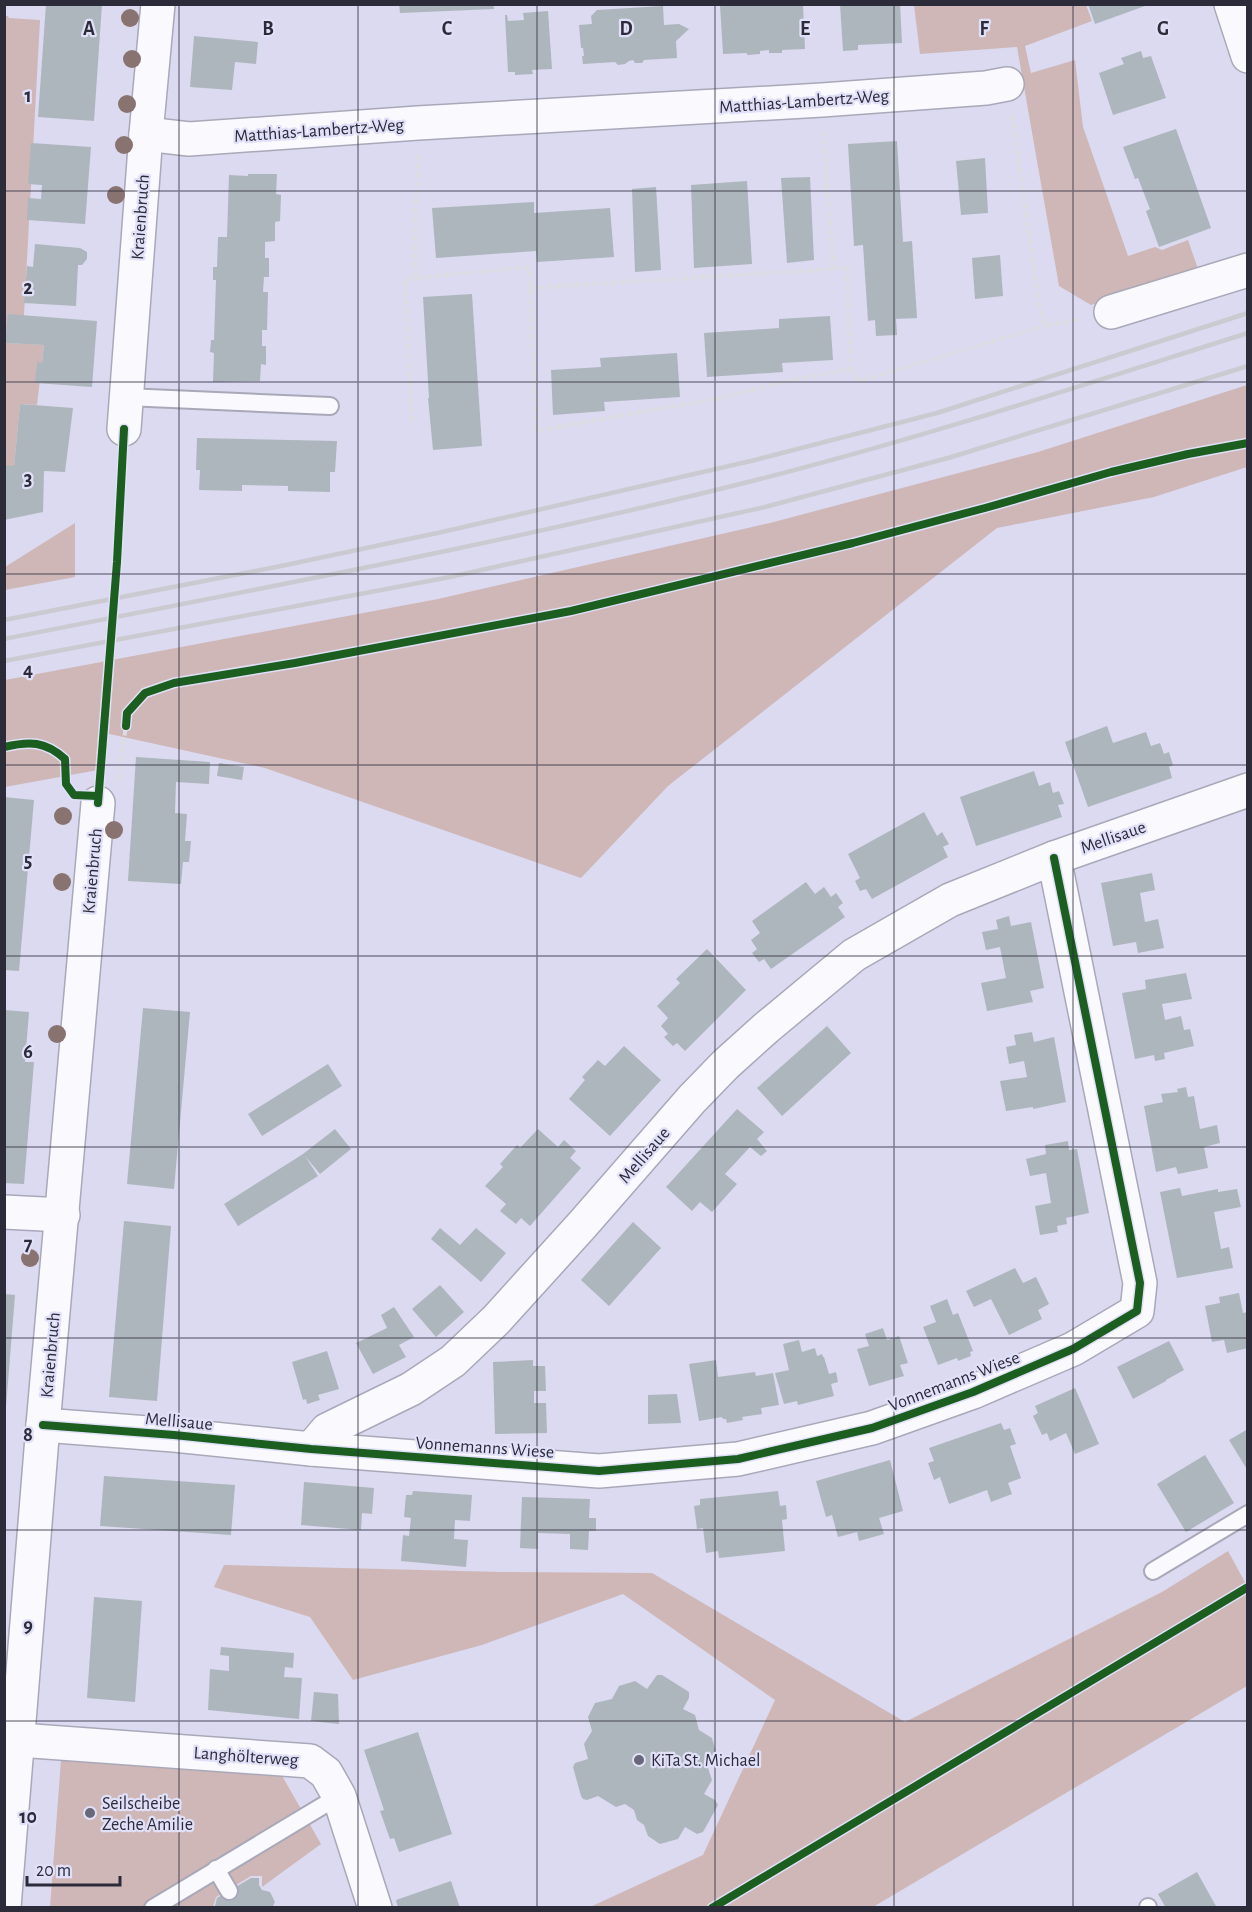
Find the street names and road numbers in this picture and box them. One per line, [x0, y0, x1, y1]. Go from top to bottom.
street label: Matthias-Lambertz-Weg [719, 87, 890, 117]
street label: Matthias-Lambertz-Weg [234, 116, 405, 146]
street label: Kraienbruch [129, 174, 153, 261]
street label: Mellisaue [1078, 818, 1148, 857]
street label: Kraienbruch [80, 828, 106, 915]
street label: Mellisaue [616, 1124, 674, 1187]
street label: Kraienbruch [38, 1312, 64, 1399]
street label: Vonnemanns Wiese [886, 1349, 1022, 1415]
street label: Mellisaue [144, 1410, 213, 1434]
street label: Vonnemanns Wiese [415, 1434, 555, 1462]
street label: Langhölterweg [193, 1744, 299, 1770]

